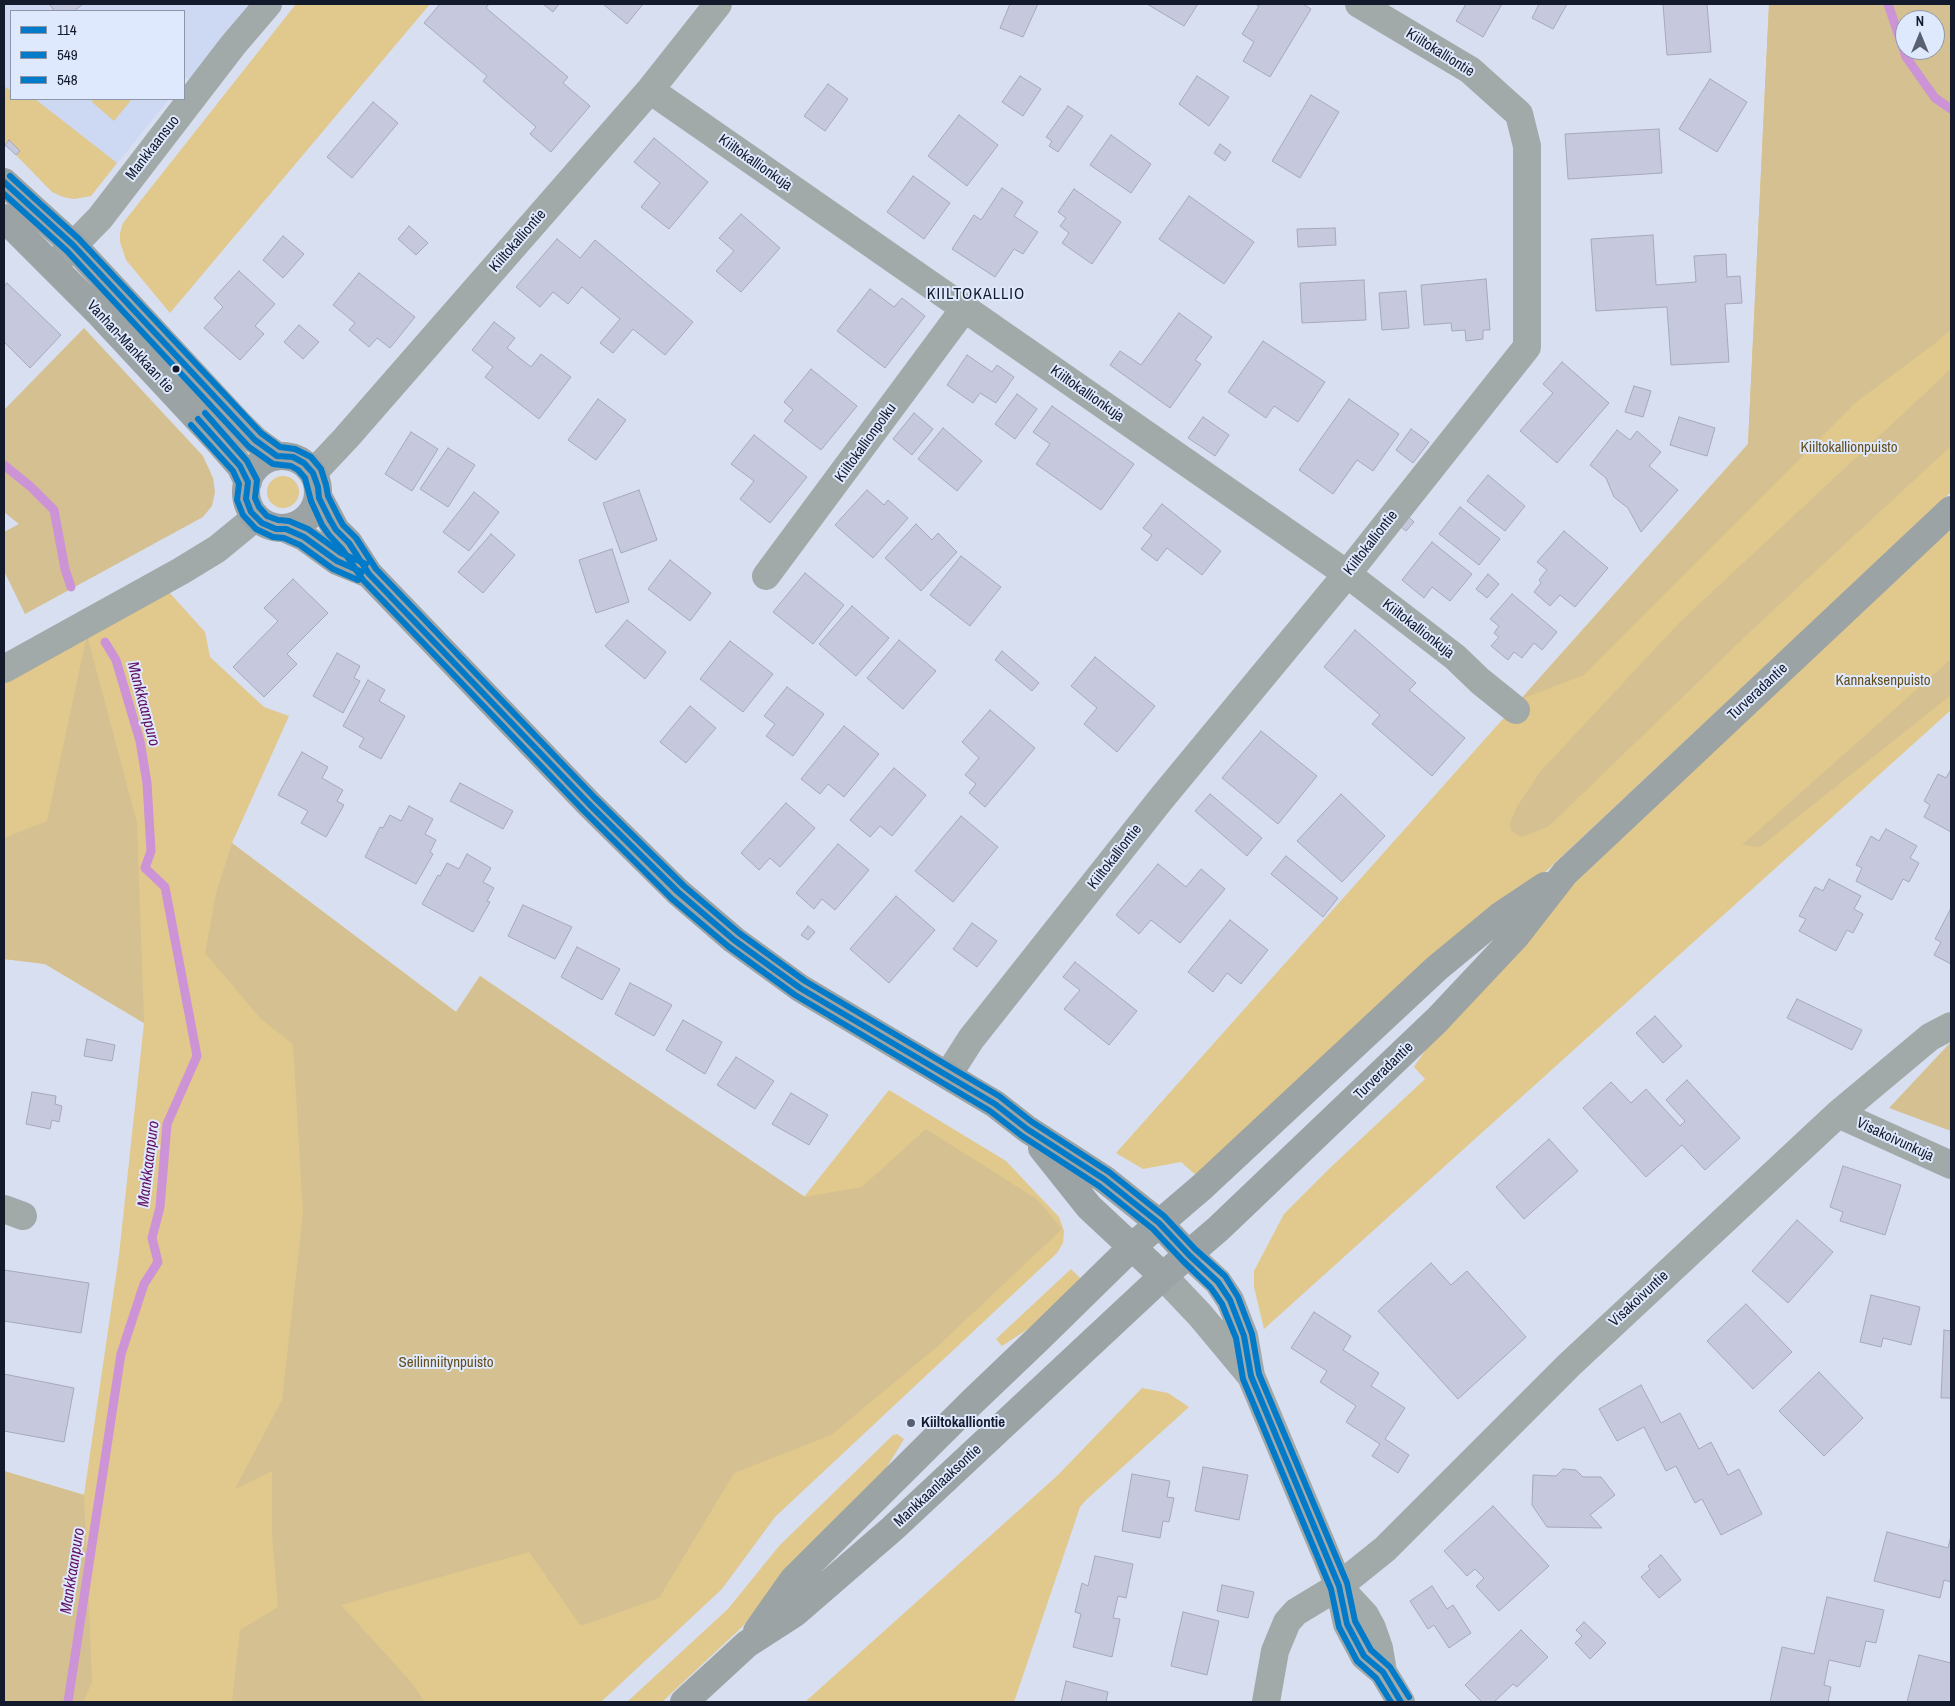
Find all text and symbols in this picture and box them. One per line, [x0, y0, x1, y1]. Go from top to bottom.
legend [10, 10, 185, 100]
north arrow [1895, 10, 1945, 60]
text: N [1916, 12, 1924, 30]
text: 114 [57, 19, 77, 40]
street label: Kiiltokalliontie [1402, 25, 1478, 81]
text: 549 [57, 44, 78, 65]
text: 548 [57, 69, 78, 90]
street label: Mankkaansuo [122, 112, 184, 184]
street label: Kiiltokallionkuja [715, 131, 795, 195]
street label: Kiiltokalliontie [486, 206, 550, 276]
district label: KIILTOKALLIO [925, 285, 1027, 305]
street label: Vanhan-Mankkaan tie [83, 297, 177, 397]
street label: Kiiltokallionkuja [1047, 362, 1127, 426]
unlabelled marker [171, 364, 181, 374]
street label: Kiiltokallionpolku [831, 400, 901, 486]
park label: Kiiltokallionpuisto [1800, 439, 1898, 457]
street label: Kiiltokalliontie [1340, 507, 1402, 579]
street label: Kiiltokallionkuja [1379, 595, 1457, 663]
water label: Mankkaanpuro [122, 660, 164, 748]
street label: Turveradantie [1724, 660, 1792, 724]
park label: Kannaksenpuisto [1835, 672, 1931, 690]
street label: Kiiltokalliontie [1084, 821, 1146, 893]
street label: Turveradantie [1351, 1038, 1417, 1104]
street label: Visakoivunkuja [1853, 1114, 1937, 1166]
water label: Mankkaanpuro [134, 1120, 164, 1208]
street label: Visakoivuntie [1606, 1267, 1672, 1331]
park label: Seilinniitynpuisto [398, 1354, 494, 1372]
place label: Kiiltokalliontie [921, 1414, 1005, 1432]
marker: Kiiltokalliontie [905, 1417, 917, 1429]
street label: Mankkaanlaaksontie [891, 1441, 985, 1531]
water label: Mankkaanpuro [57, 1527, 89, 1615]

